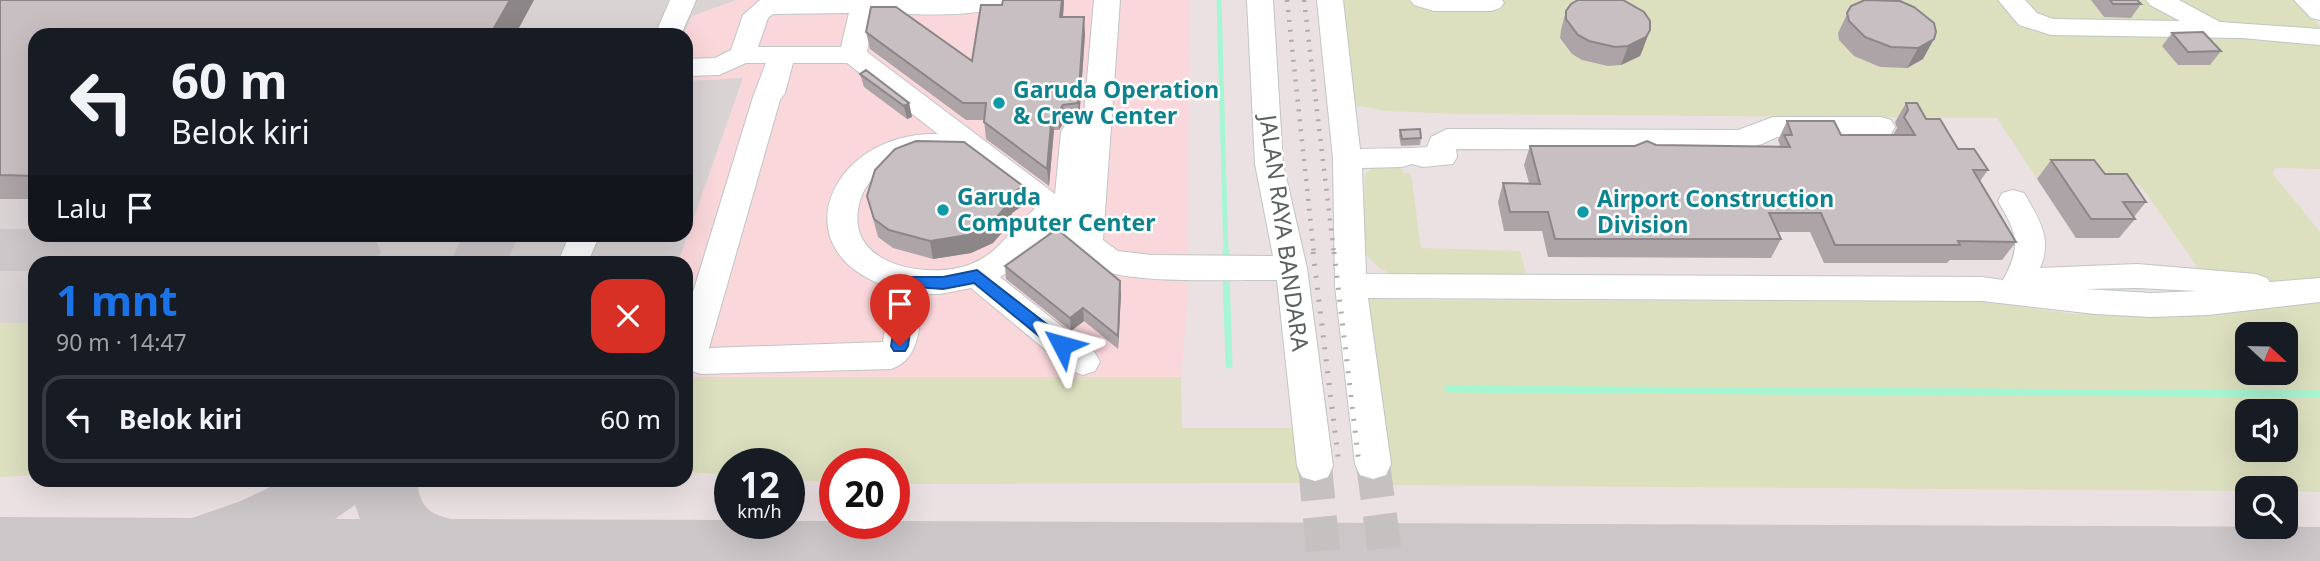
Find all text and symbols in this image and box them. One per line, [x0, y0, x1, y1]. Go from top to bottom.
text: 60 m [171, 47, 288, 113]
icon: left [56, 56, 147, 147]
place label: Garuda Operation & Crew Center [1013, 73, 1219, 131]
marker: Garuda Operation & Crew Center [991, 95, 1007, 111]
text: Belok kiri [171, 110, 310, 153]
street label: JALAN RAYA BANDARA [1252, 111, 1317, 353]
place label: Garuda Computer Center [957, 180, 1155, 238]
place label: Airport Construction Division [1597, 182, 1834, 240]
icon: arrive [121, 189, 159, 227]
text: Lalu [56, 190, 107, 226]
marker: Garuda Computer Center [935, 202, 951, 218]
marker: Airport Construction Division [1575, 204, 1591, 220]
text: 1 mnt [56, 271, 177, 328]
pin [870, 274, 930, 346]
button: close [591, 279, 665, 353]
icon: arrive [881, 285, 919, 323]
position arrow [1025, 308, 1099, 382]
north arrow [2235, 322, 2298, 385]
map controls [2235, 322, 2298, 539]
text: 90 m · 14:47 [56, 326, 187, 358]
button: sound [2235, 399, 2298, 462]
icon: left [60, 400, 98, 438]
text: Belok kiri [119, 401, 242, 437]
text: 60 m [600, 401, 661, 437]
speed limit sign: 20 [819, 448, 910, 539]
text: 12 [739, 461, 780, 508]
button: search [2235, 476, 2298, 539]
text: km/h [737, 499, 782, 523]

